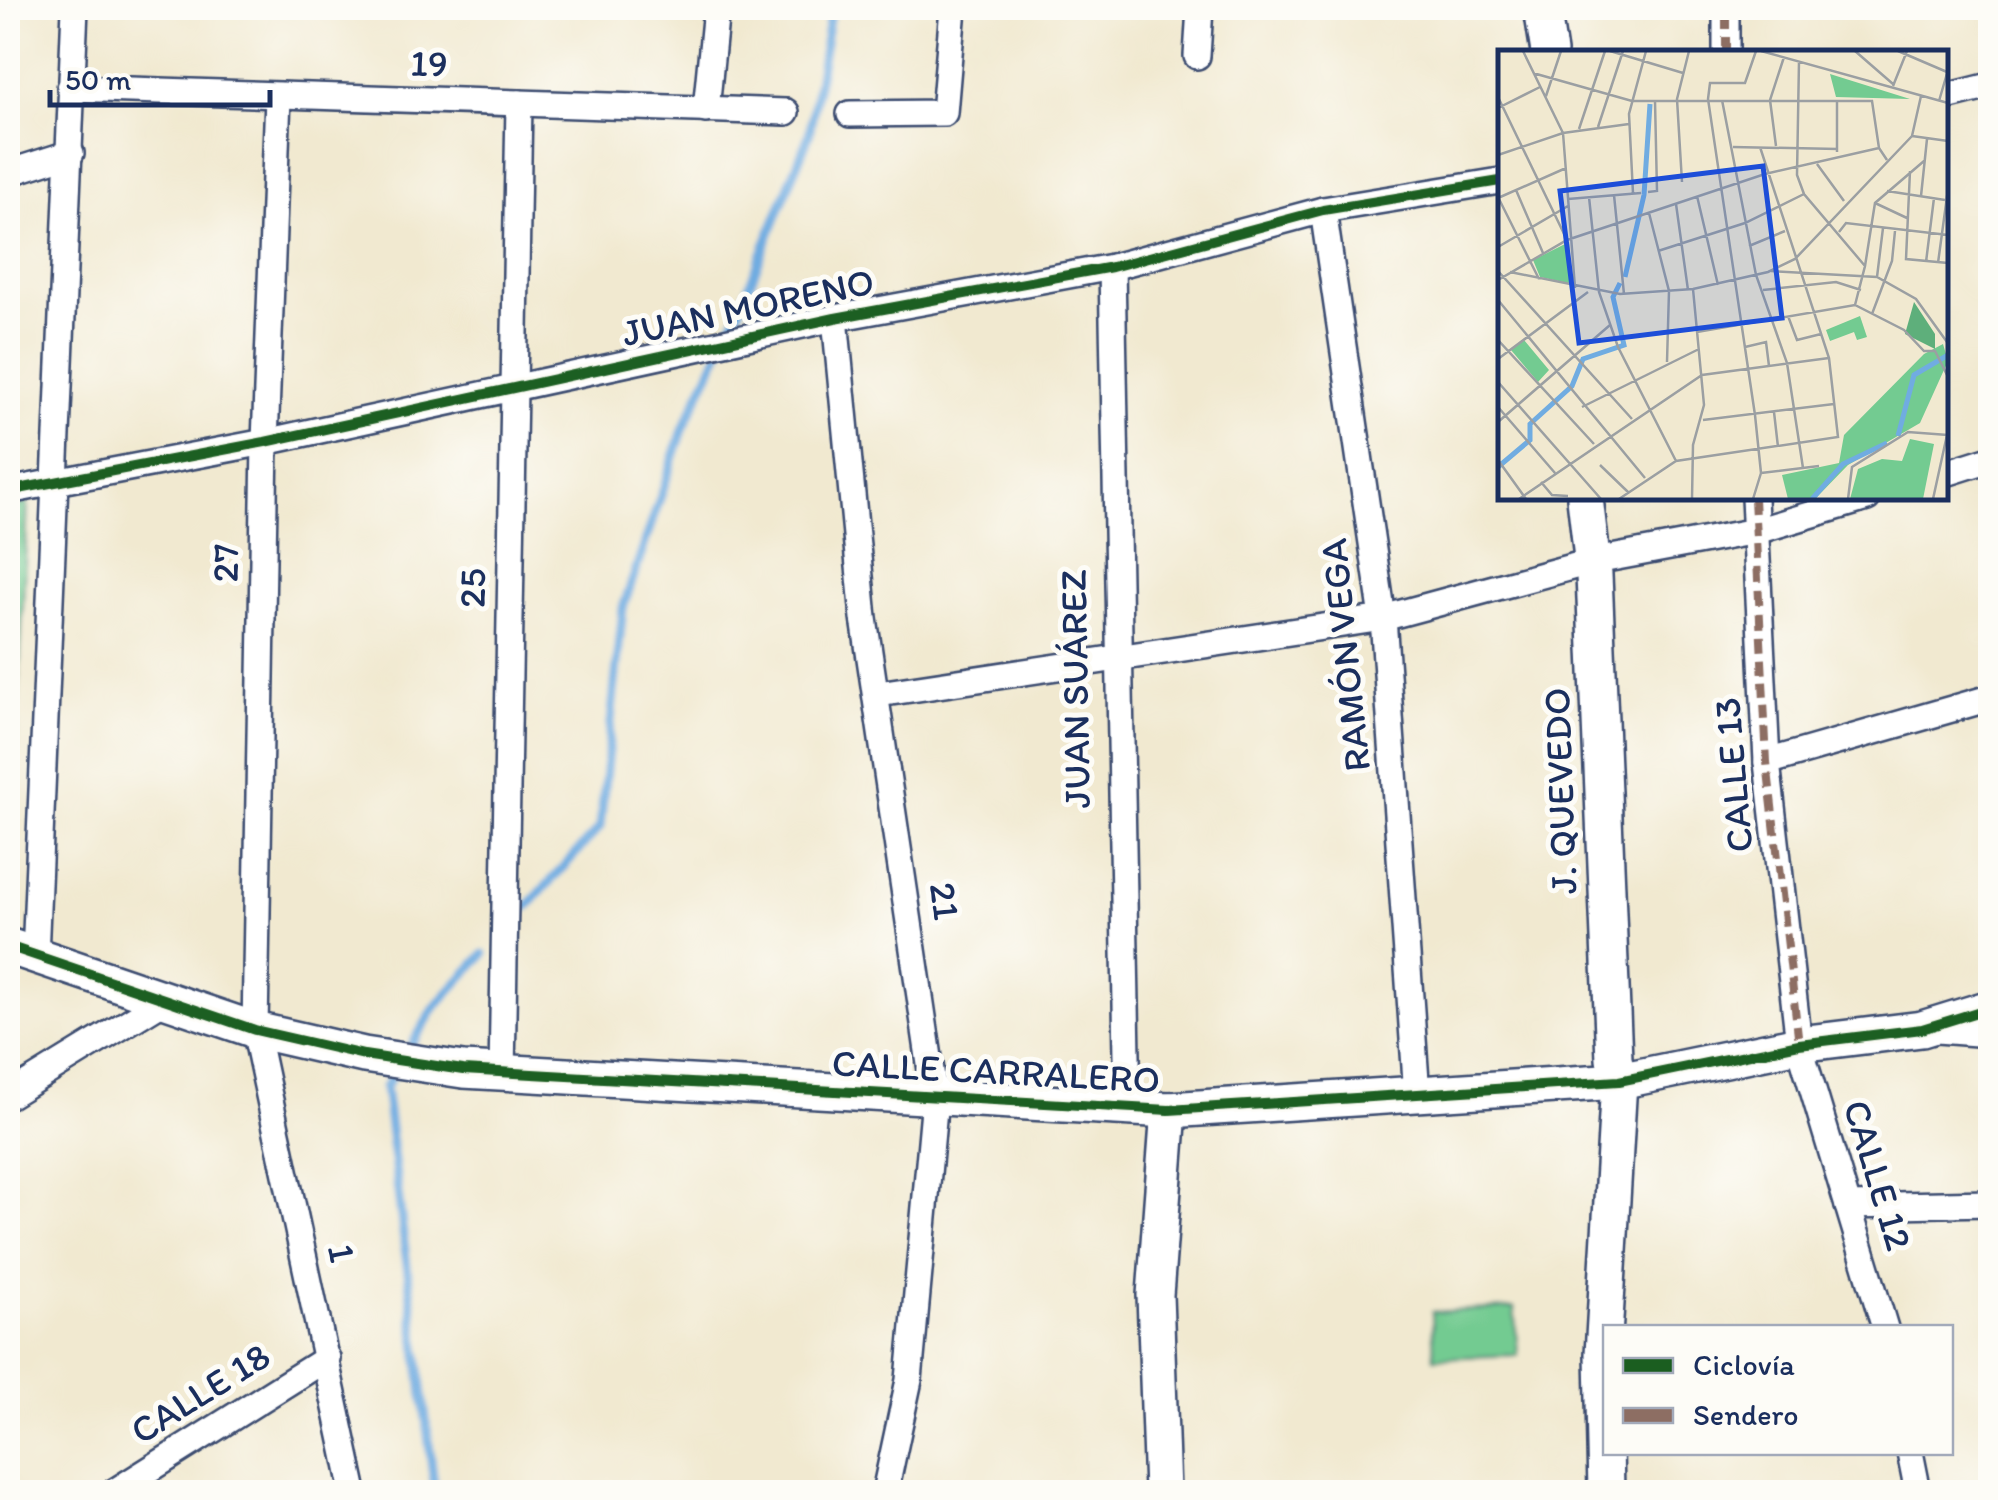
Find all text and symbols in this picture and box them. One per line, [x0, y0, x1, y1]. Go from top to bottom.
street label: 19 [410, 40, 448, 86]
scale bar [50, 45, 270, 107]
inset map [1498, 50, 1948, 500]
text: 50 m [65, 61, 131, 98]
street label: JUAN MORENO [618, 258, 878, 356]
street label: RAMÓN VEGA [1310, 536, 1380, 774]
street label: 27 [202, 543, 248, 583]
street label: 25 [449, 568, 495, 608]
street label: JUAN SUÁREZ [1050, 569, 1100, 809]
street label: J. QUEVEDO [1533, 687, 1587, 895]
street label: CALLE 13 [1703, 696, 1763, 854]
street label: 21 [920, 879, 970, 923]
street label: CALLE CARRALERO [831, 1039, 1161, 1103]
street label: CALLE 12 [1833, 1094, 1923, 1256]
street label: 1 [318, 1240, 366, 1266]
legend [1603, 1325, 1953, 1455]
street label: CALLE 18 [122, 1332, 278, 1454]
text: Ciclovía [1693, 1346, 1795, 1383]
text: Sendero [1693, 1396, 1799, 1433]

